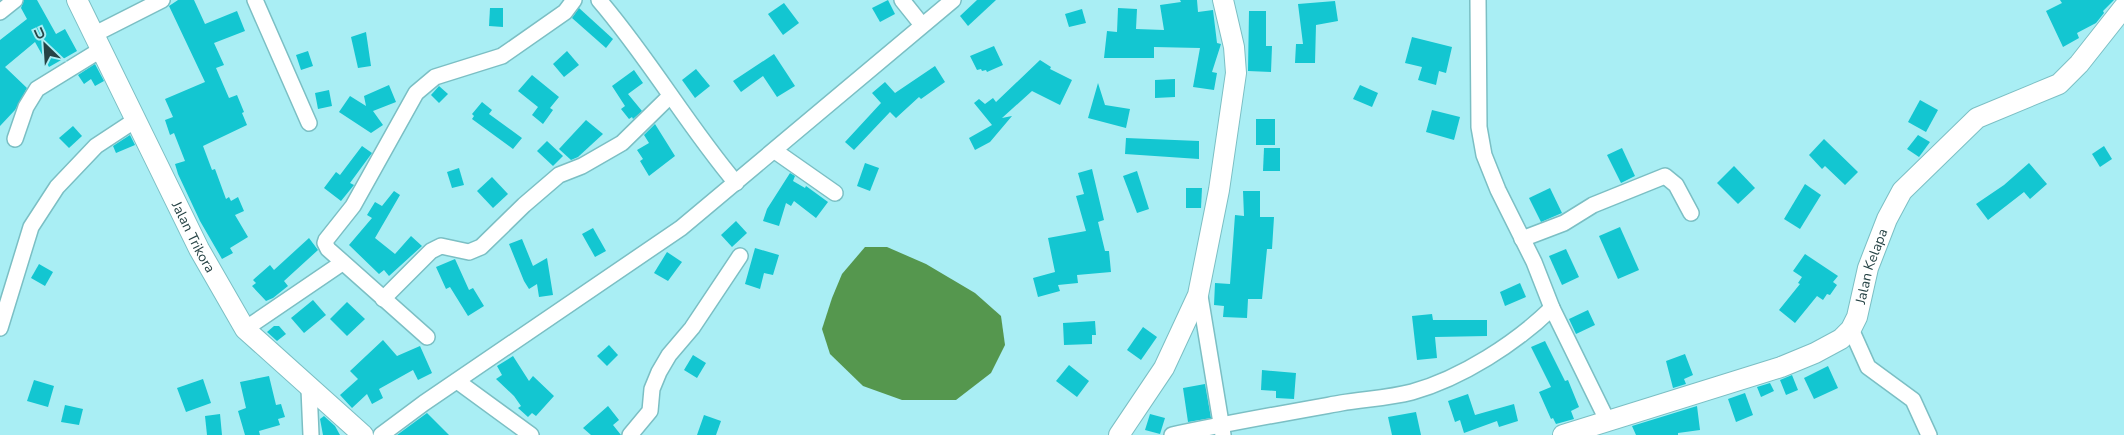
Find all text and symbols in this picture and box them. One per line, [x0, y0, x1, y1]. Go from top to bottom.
north arrow [20, 20, 70, 70]
text: U [31, 23, 48, 44]
street label: Jalan Trikora [167, 197, 220, 276]
street label: Jalan Kelapa [1850, 226, 1892, 307]

